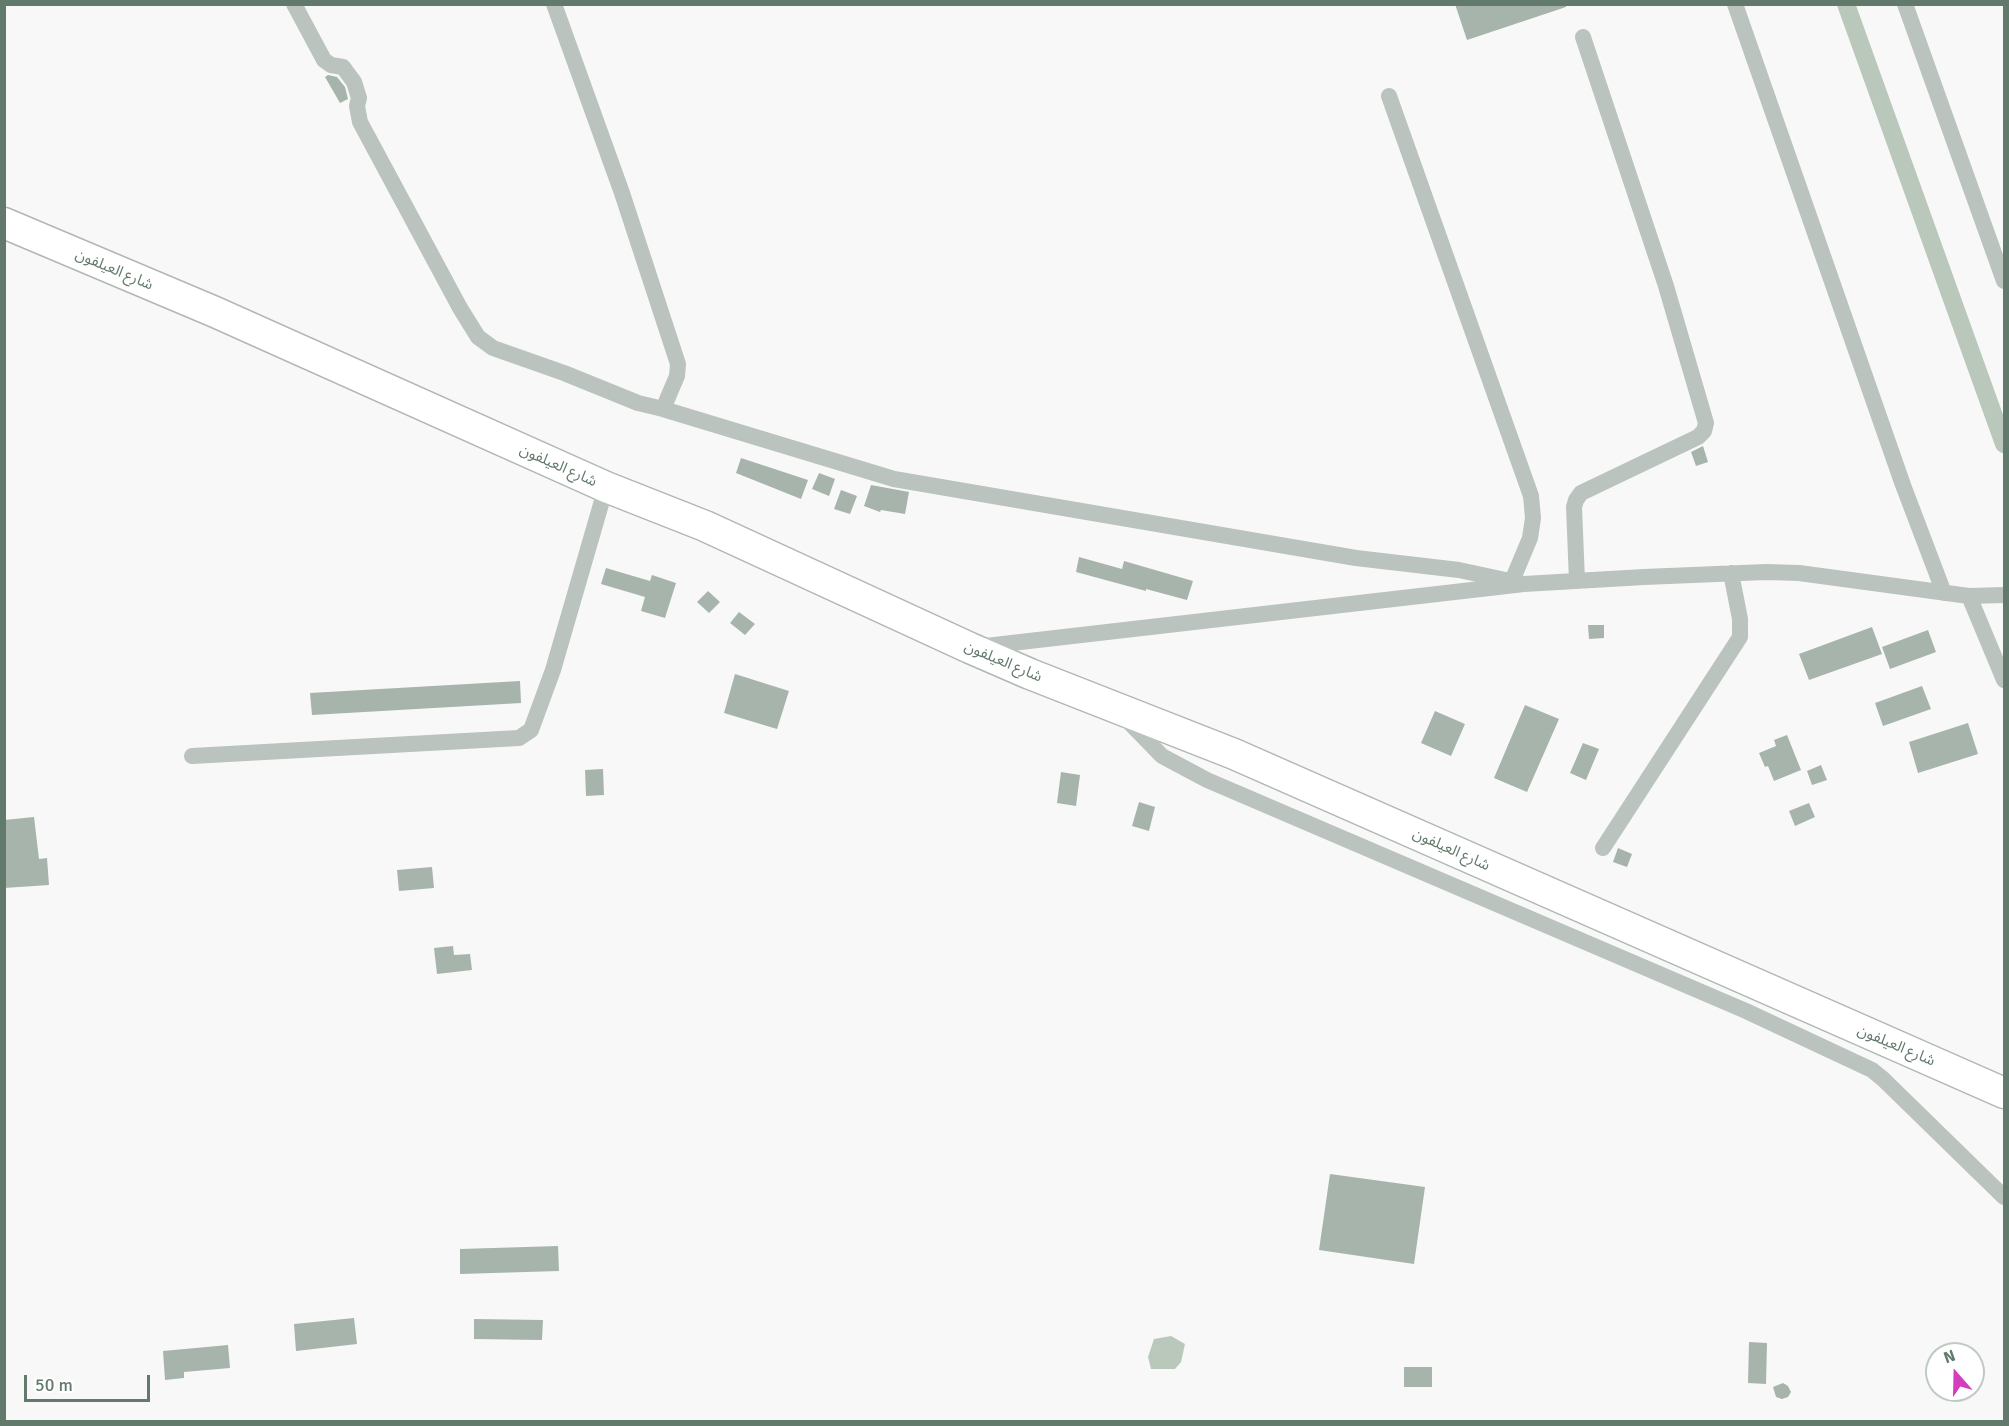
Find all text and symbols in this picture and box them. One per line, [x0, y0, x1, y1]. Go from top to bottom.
street label: شارع العيلفون [72, 246, 156, 294]
street label: شارع العيلفون [517, 441, 599, 491]
street label: شارع العيلفون [961, 638, 1045, 686]
street label: شارع العيلفون [1410, 825, 1492, 875]
street label: شارع العيلفون [1854, 1022, 1938, 1070]
north arrow [1925, 1342, 1985, 1402]
text: N [1941, 1346, 1958, 1368]
scale bar [27, 1363, 153, 1401]
text: 50 m [35, 1374, 73, 1396]

